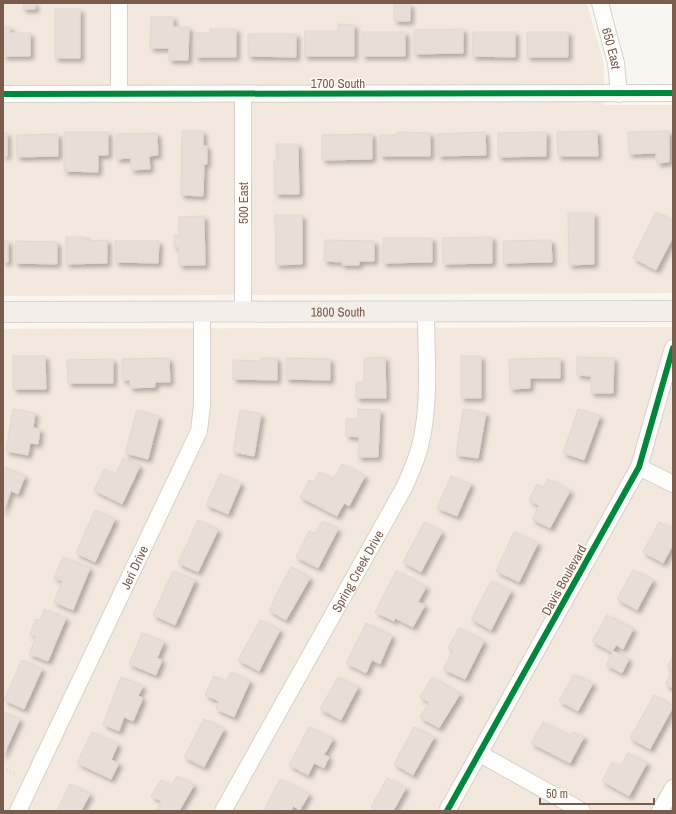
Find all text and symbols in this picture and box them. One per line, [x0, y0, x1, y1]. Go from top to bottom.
street label: 650 East [598, 26, 625, 70]
street label: 1700 South [311, 75, 365, 92]
street label: 500 East [235, 182, 252, 224]
street label: 1800 South [311, 303, 365, 320]
street label: Spring Creek Drive [328, 527, 387, 615]
street label: Davis Boulevard [538, 542, 590, 618]
street label: Jeri Drive [116, 543, 152, 592]
scale bar [540, 780, 654, 806]
text: 50 m [546, 786, 568, 802]

